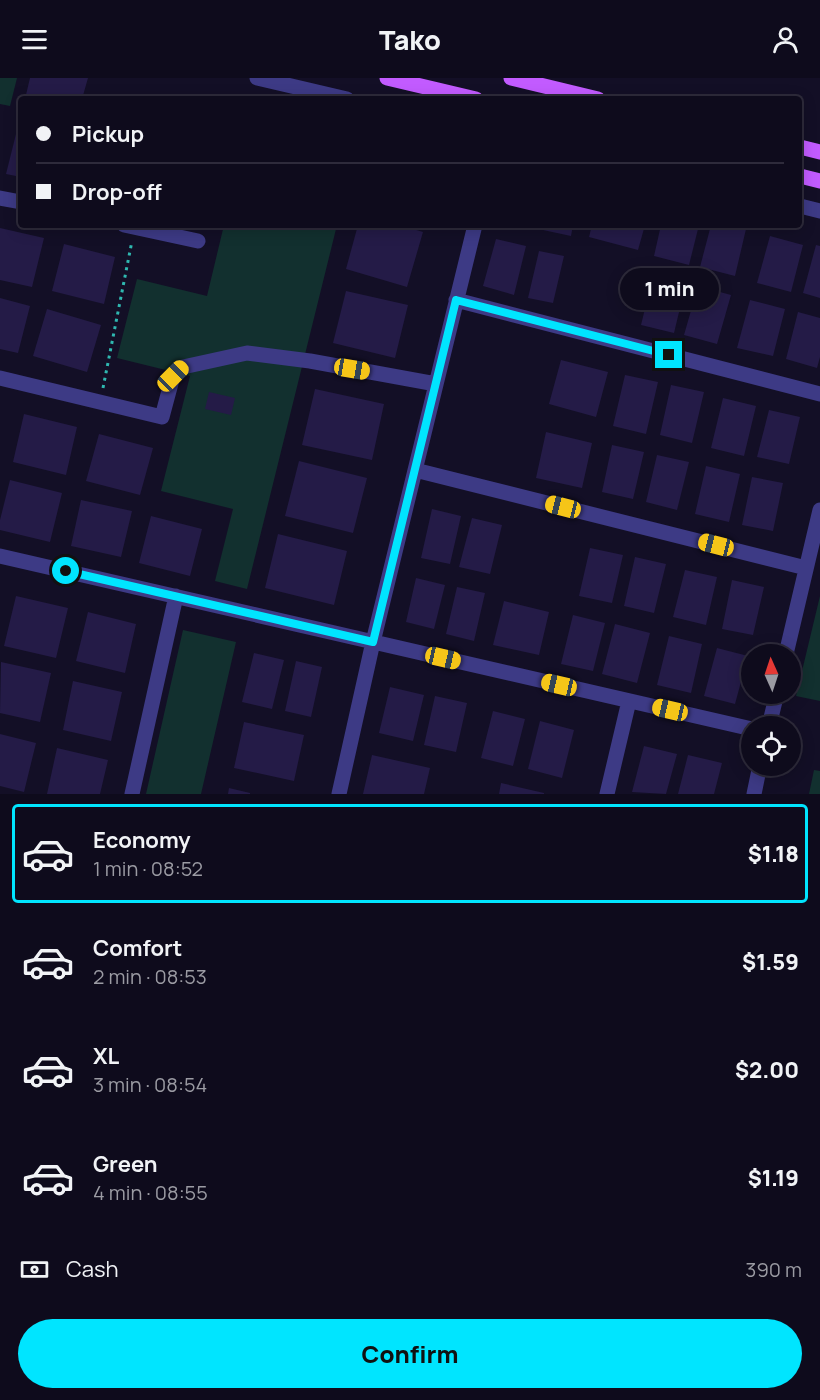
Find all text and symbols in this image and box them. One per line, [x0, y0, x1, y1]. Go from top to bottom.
text: Tako [379, 21, 441, 58]
icon: menu [18, 23, 51, 56]
icon: person [769, 23, 802, 56]
text: Pickup [72, 119, 144, 149]
text: Drop-off [72, 177, 162, 207]
callout: 1 min [620, 268, 718, 310]
text: 1 min [644, 275, 695, 302]
route end [655, 341, 682, 368]
car [154, 357, 192, 395]
car [333, 357, 371, 381]
car [543, 494, 583, 520]
car [696, 532, 736, 558]
route start [52, 557, 79, 584]
north arrow [741, 644, 801, 704]
map controls [741, 644, 801, 776]
car [423, 645, 463, 671]
car [539, 672, 579, 698]
car [650, 697, 690, 723]
button: locate [741, 716, 801, 776]
text: Economy [93, 825, 191, 855]
icon: car [21, 827, 75, 881]
text: $1.18 [748, 839, 799, 869]
text: 1 min · 08:52 [93, 855, 203, 882]
text: Comfort [93, 933, 182, 963]
icon: car [21, 935, 75, 989]
text: $1.59 [742, 947, 799, 977]
text: 2 min · 08:53 [93, 963, 207, 990]
text: XL [93, 1041, 119, 1071]
icon: car [21, 1043, 75, 1097]
text: $2.00 [735, 1055, 799, 1085]
text: 3 min · 08:54 [93, 1071, 207, 1098]
text: Green [93, 1149, 158, 1179]
icon: car [21, 1151, 75, 1205]
text: $1.19 [748, 1163, 799, 1193]
text: 4 min · 08:55 [93, 1179, 208, 1206]
icon: cash [18, 1253, 51, 1286]
text: Cash [66, 1254, 119, 1284]
text: 390 m [745, 1256, 802, 1283]
button: Confirm [18, 1319, 802, 1388]

